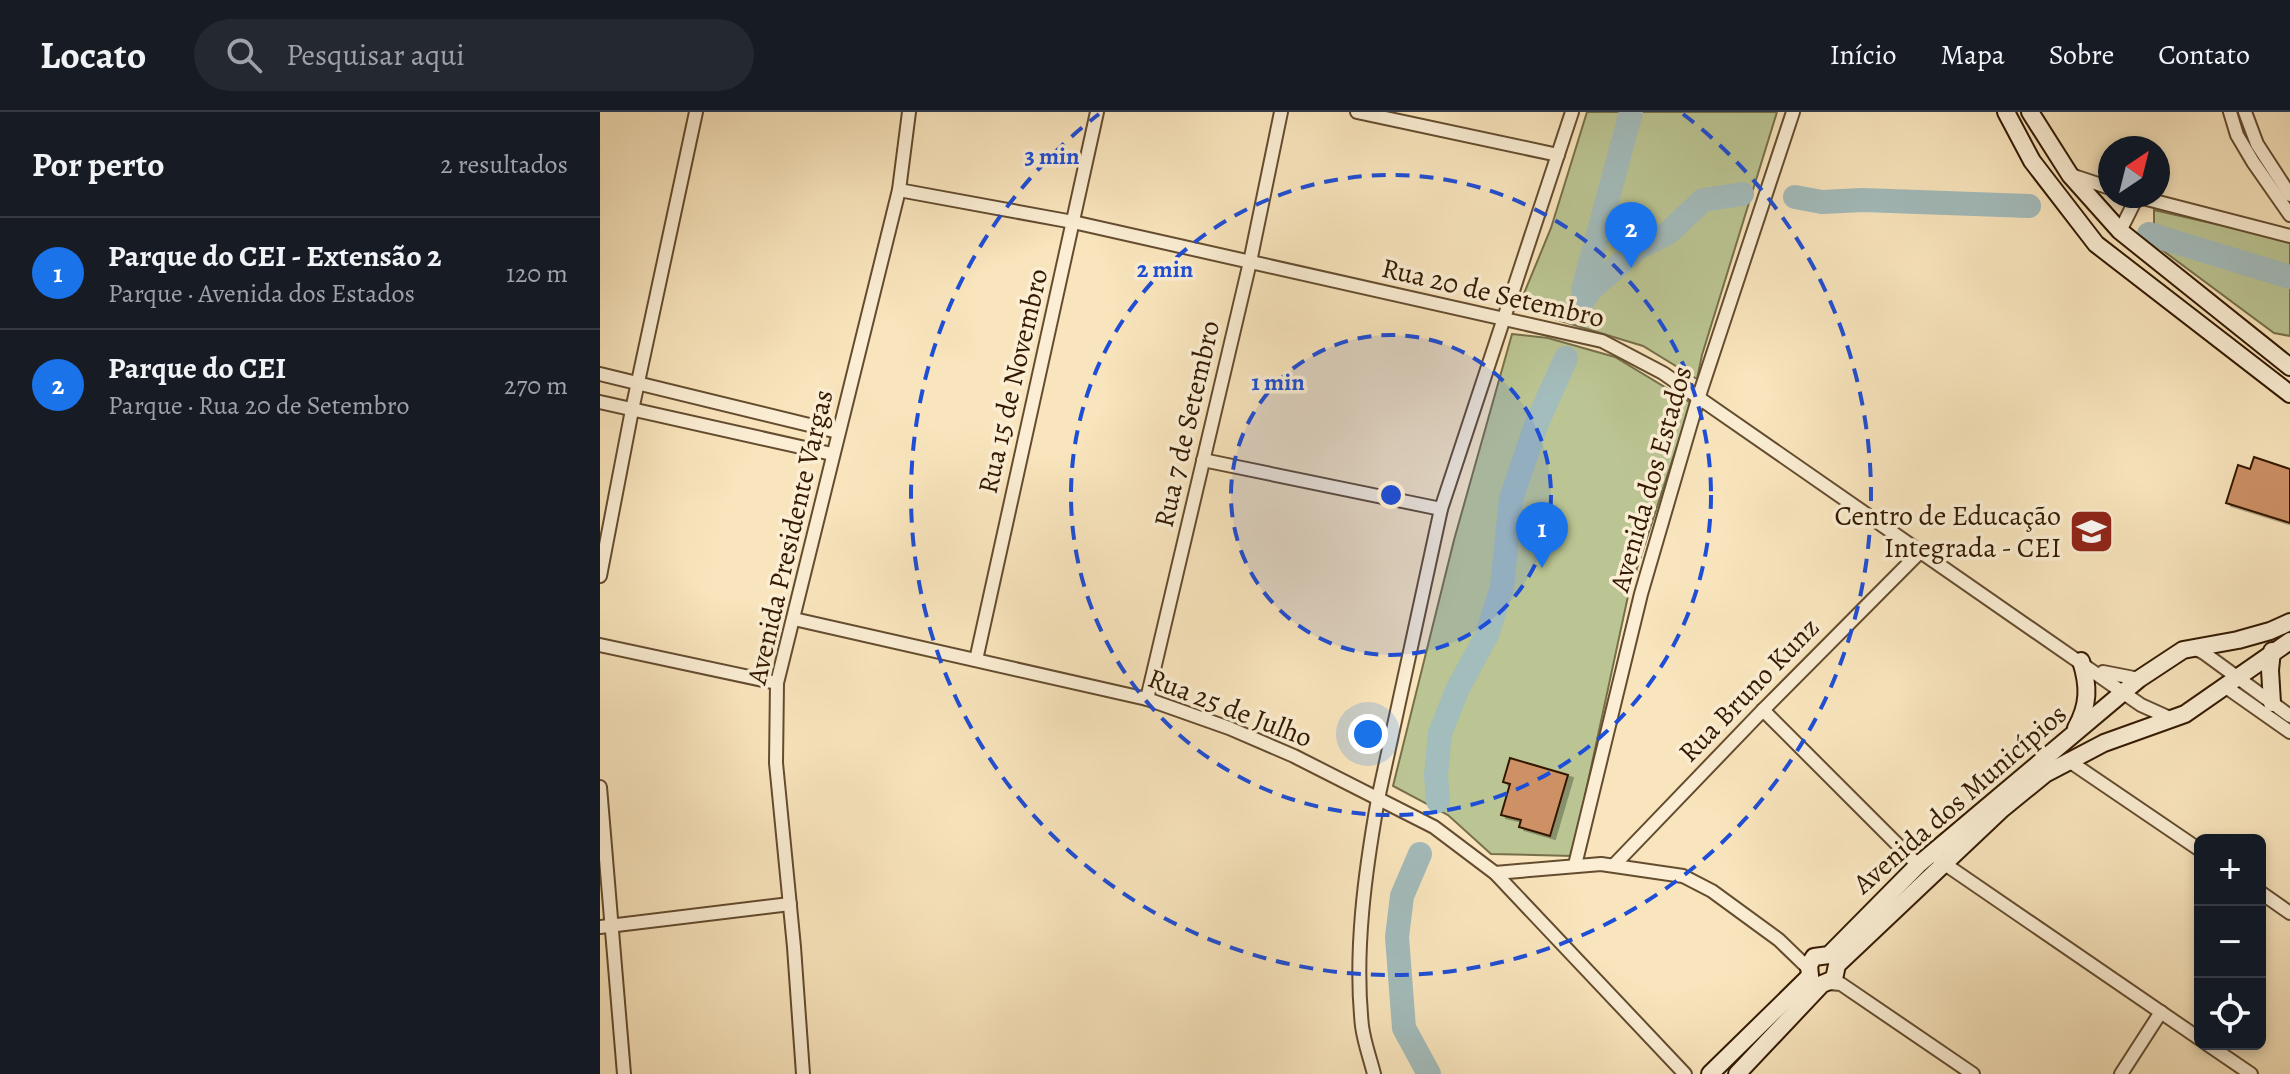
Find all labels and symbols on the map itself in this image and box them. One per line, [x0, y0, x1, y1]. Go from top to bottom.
north arrow [2098, 136, 2170, 208]
text: 3 min [1024, 140, 1080, 172]
pin: 2 [1605, 202, 1657, 268]
street label: Rua 20 de Setembro [1378, 249, 1608, 337]
text: 2 min [1137, 253, 1194, 285]
street label: Rua 15 de Novembro [969, 265, 1057, 497]
street label: Rua 7 de Setembro [1145, 317, 1229, 531]
street label: Avenida dos Estados [1600, 362, 1701, 597]
text: 1 min [1251, 366, 1305, 398]
street label: Avenida Presidente Vargas [737, 386, 842, 689]
centre of rings [1377, 481, 1405, 509]
place label: Centro de Educação Integrada - CEI [1835, 497, 2061, 567]
pin: 1 [1516, 502, 1568, 568]
school or university icon: Centro de Educação Integrada - CEI [2068, 508, 2116, 556]
street label: Rua Bruno Kunz [1670, 609, 1828, 771]
street label: Rua 25 de Julho [1142, 659, 1318, 757]
street label: Avenida dos Municípios [1844, 695, 2075, 903]
your location [1348, 714, 1388, 754]

